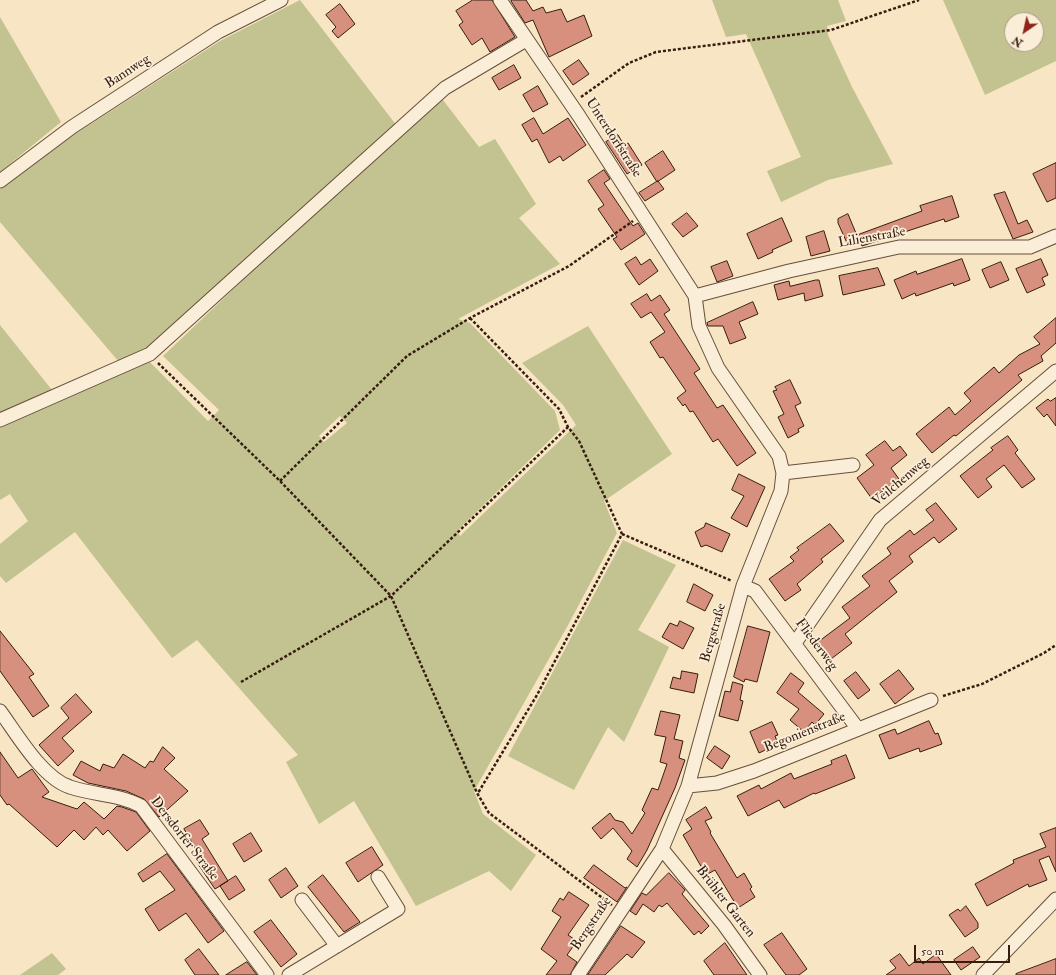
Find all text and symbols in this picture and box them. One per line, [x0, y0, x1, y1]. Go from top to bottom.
north arrow [1004, 12, 1044, 52]
text: N [1010, 33, 1025, 50]
street label: Bannweg [102, 51, 154, 93]
street label: Unterdorfstraße [581, 95, 645, 181]
street label: Lilienstraße [837, 224, 907, 252]
street label: Veilchenweg [869, 453, 933, 511]
street label: Bergstraße [698, 601, 730, 665]
street label: Fliederweg [791, 616, 841, 674]
street label: Begonienstraße [762, 709, 848, 757]
street label: Dersdorfer Straße [146, 794, 222, 884]
street label: Brühler Garten [692, 863, 758, 941]
street label: Bergstraße [568, 894, 616, 954]
scale bar [916, 937, 1012, 963]
text: 50 m [921, 944, 944, 959]

